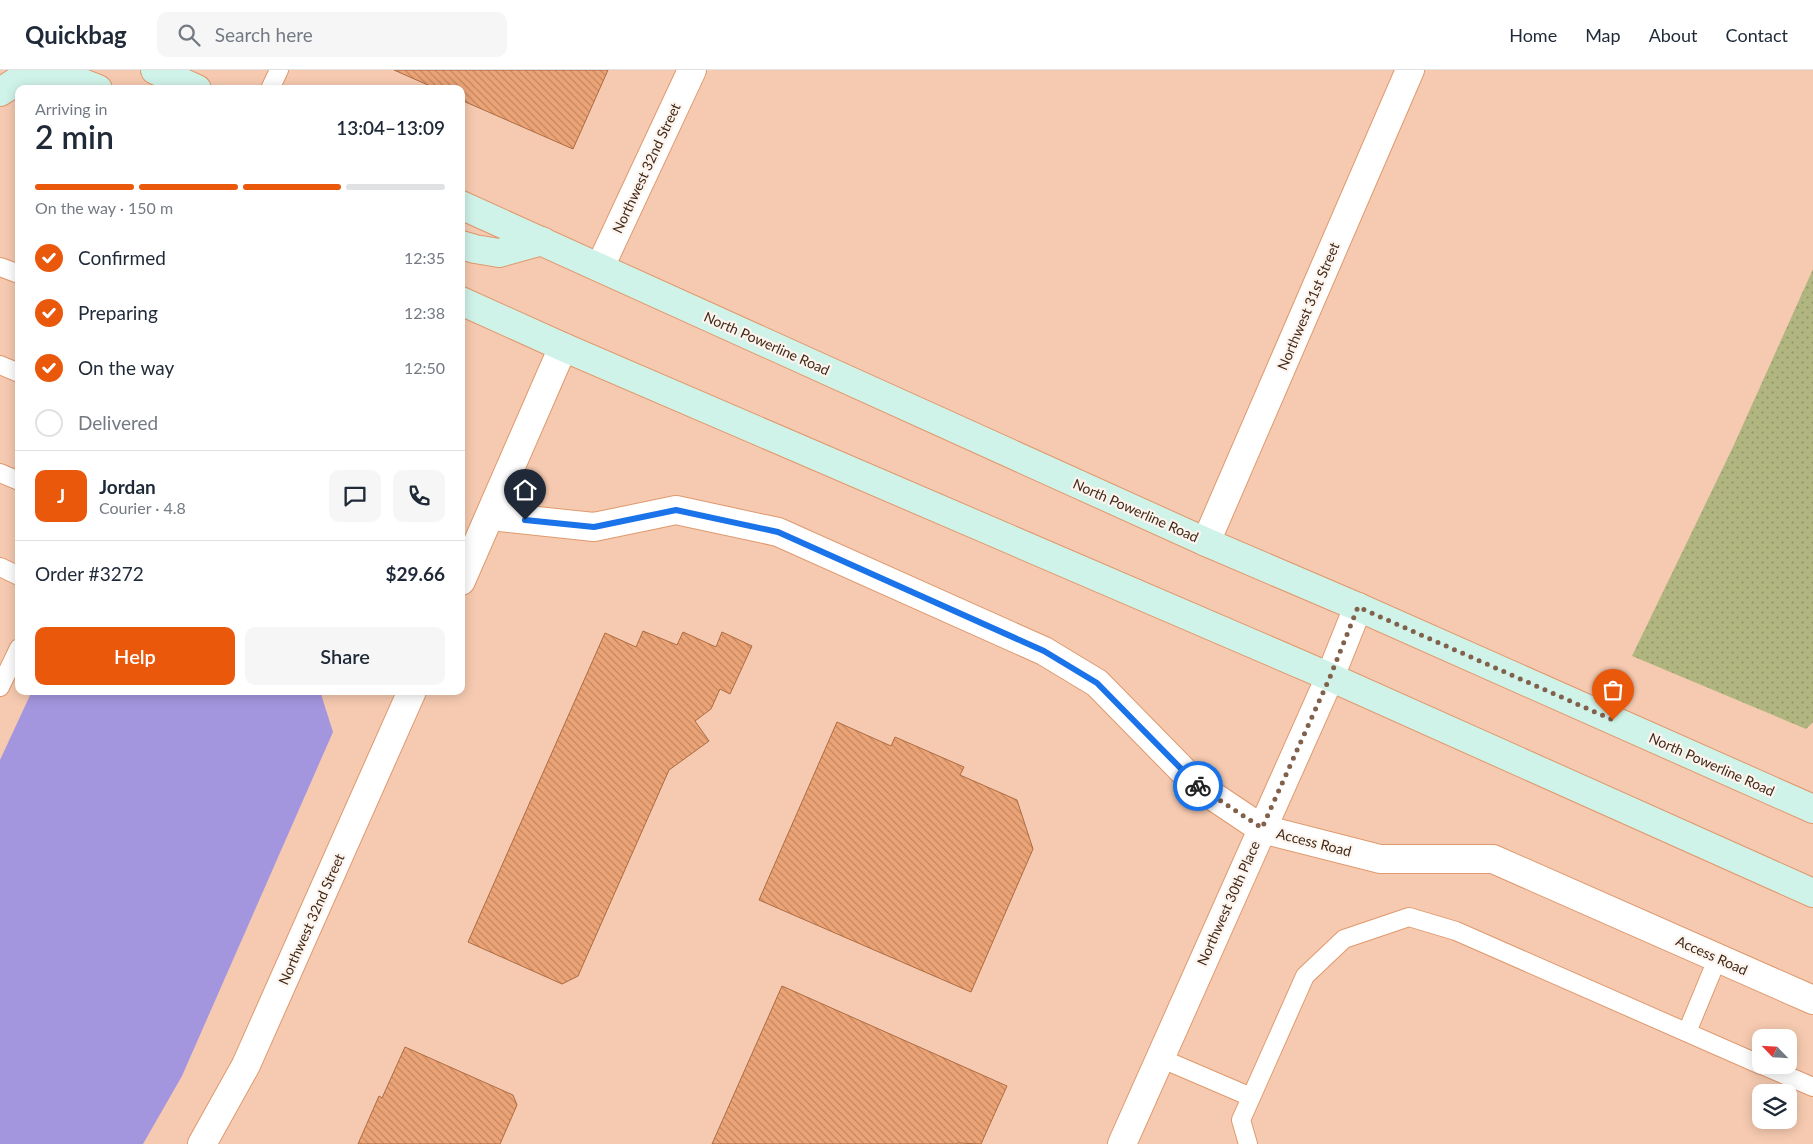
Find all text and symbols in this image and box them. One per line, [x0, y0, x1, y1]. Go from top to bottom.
search box [157, 12, 507, 57]
text: Quickbag [25, 20, 127, 49]
icon: search [175, 21, 203, 49]
text: Search here [215, 23, 313, 46]
text: Home [1509, 24, 1557, 46]
text: Map [1585, 24, 1621, 46]
text: About [1649, 24, 1698, 46]
text: Contact [1726, 24, 1788, 46]
text: Arriving in [35, 99, 108, 118]
street label: Northwest 32nd Street [608, 100, 684, 236]
text: 13:04–13:09 [336, 116, 445, 139]
text: 2 min [35, 117, 114, 156]
text: On the way · 150 m [35, 198, 173, 217]
street label: Northwest 31st Street [1273, 240, 1343, 372]
icon: check [35, 244, 63, 272]
text: Confirmed [78, 246, 166, 269]
text: 12:35 [404, 248, 445, 267]
icon: check [35, 299, 63, 327]
text: Preparing [78, 301, 158, 324]
text: 12:38 [404, 303, 445, 322]
street label: North Powerline Road [702, 308, 832, 378]
icon: check [35, 354, 63, 382]
text: On the way [78, 356, 174, 379]
text: 12:50 [404, 358, 445, 377]
text: Delivered [78, 411, 158, 434]
pin [504, 469, 546, 520]
button: chat [329, 470, 381, 522]
button: phone [393, 470, 445, 522]
text: Jordan [99, 475, 156, 498]
street label: North Powerline Road [1071, 475, 1201, 545]
icon: home [511, 476, 539, 504]
text: J [57, 484, 65, 507]
text: Courier · 4.8 [99, 498, 186, 517]
text: Order #3272 [35, 562, 144, 585]
text: $29.66 [385, 562, 445, 585]
button: Help [35, 627, 235, 685]
button: Share [245, 627, 445, 685]
pin [1592, 669, 1634, 720]
icon: bag [1599, 676, 1627, 704]
street label: North Powerline Road [1647, 729, 1777, 799]
courier [1173, 761, 1223, 811]
icon: bike [1184, 772, 1212, 800]
street label: Access Road [1275, 824, 1353, 860]
street label: Northwest 30th Place [1193, 838, 1263, 968]
street label: Northwest 32nd Street [274, 851, 348, 987]
street label: Access Road [1674, 932, 1750, 978]
north arrow [1752, 1029, 1798, 1074]
map controls [1752, 1029, 1797, 1129]
button: layers [1752, 1084, 1797, 1129]

